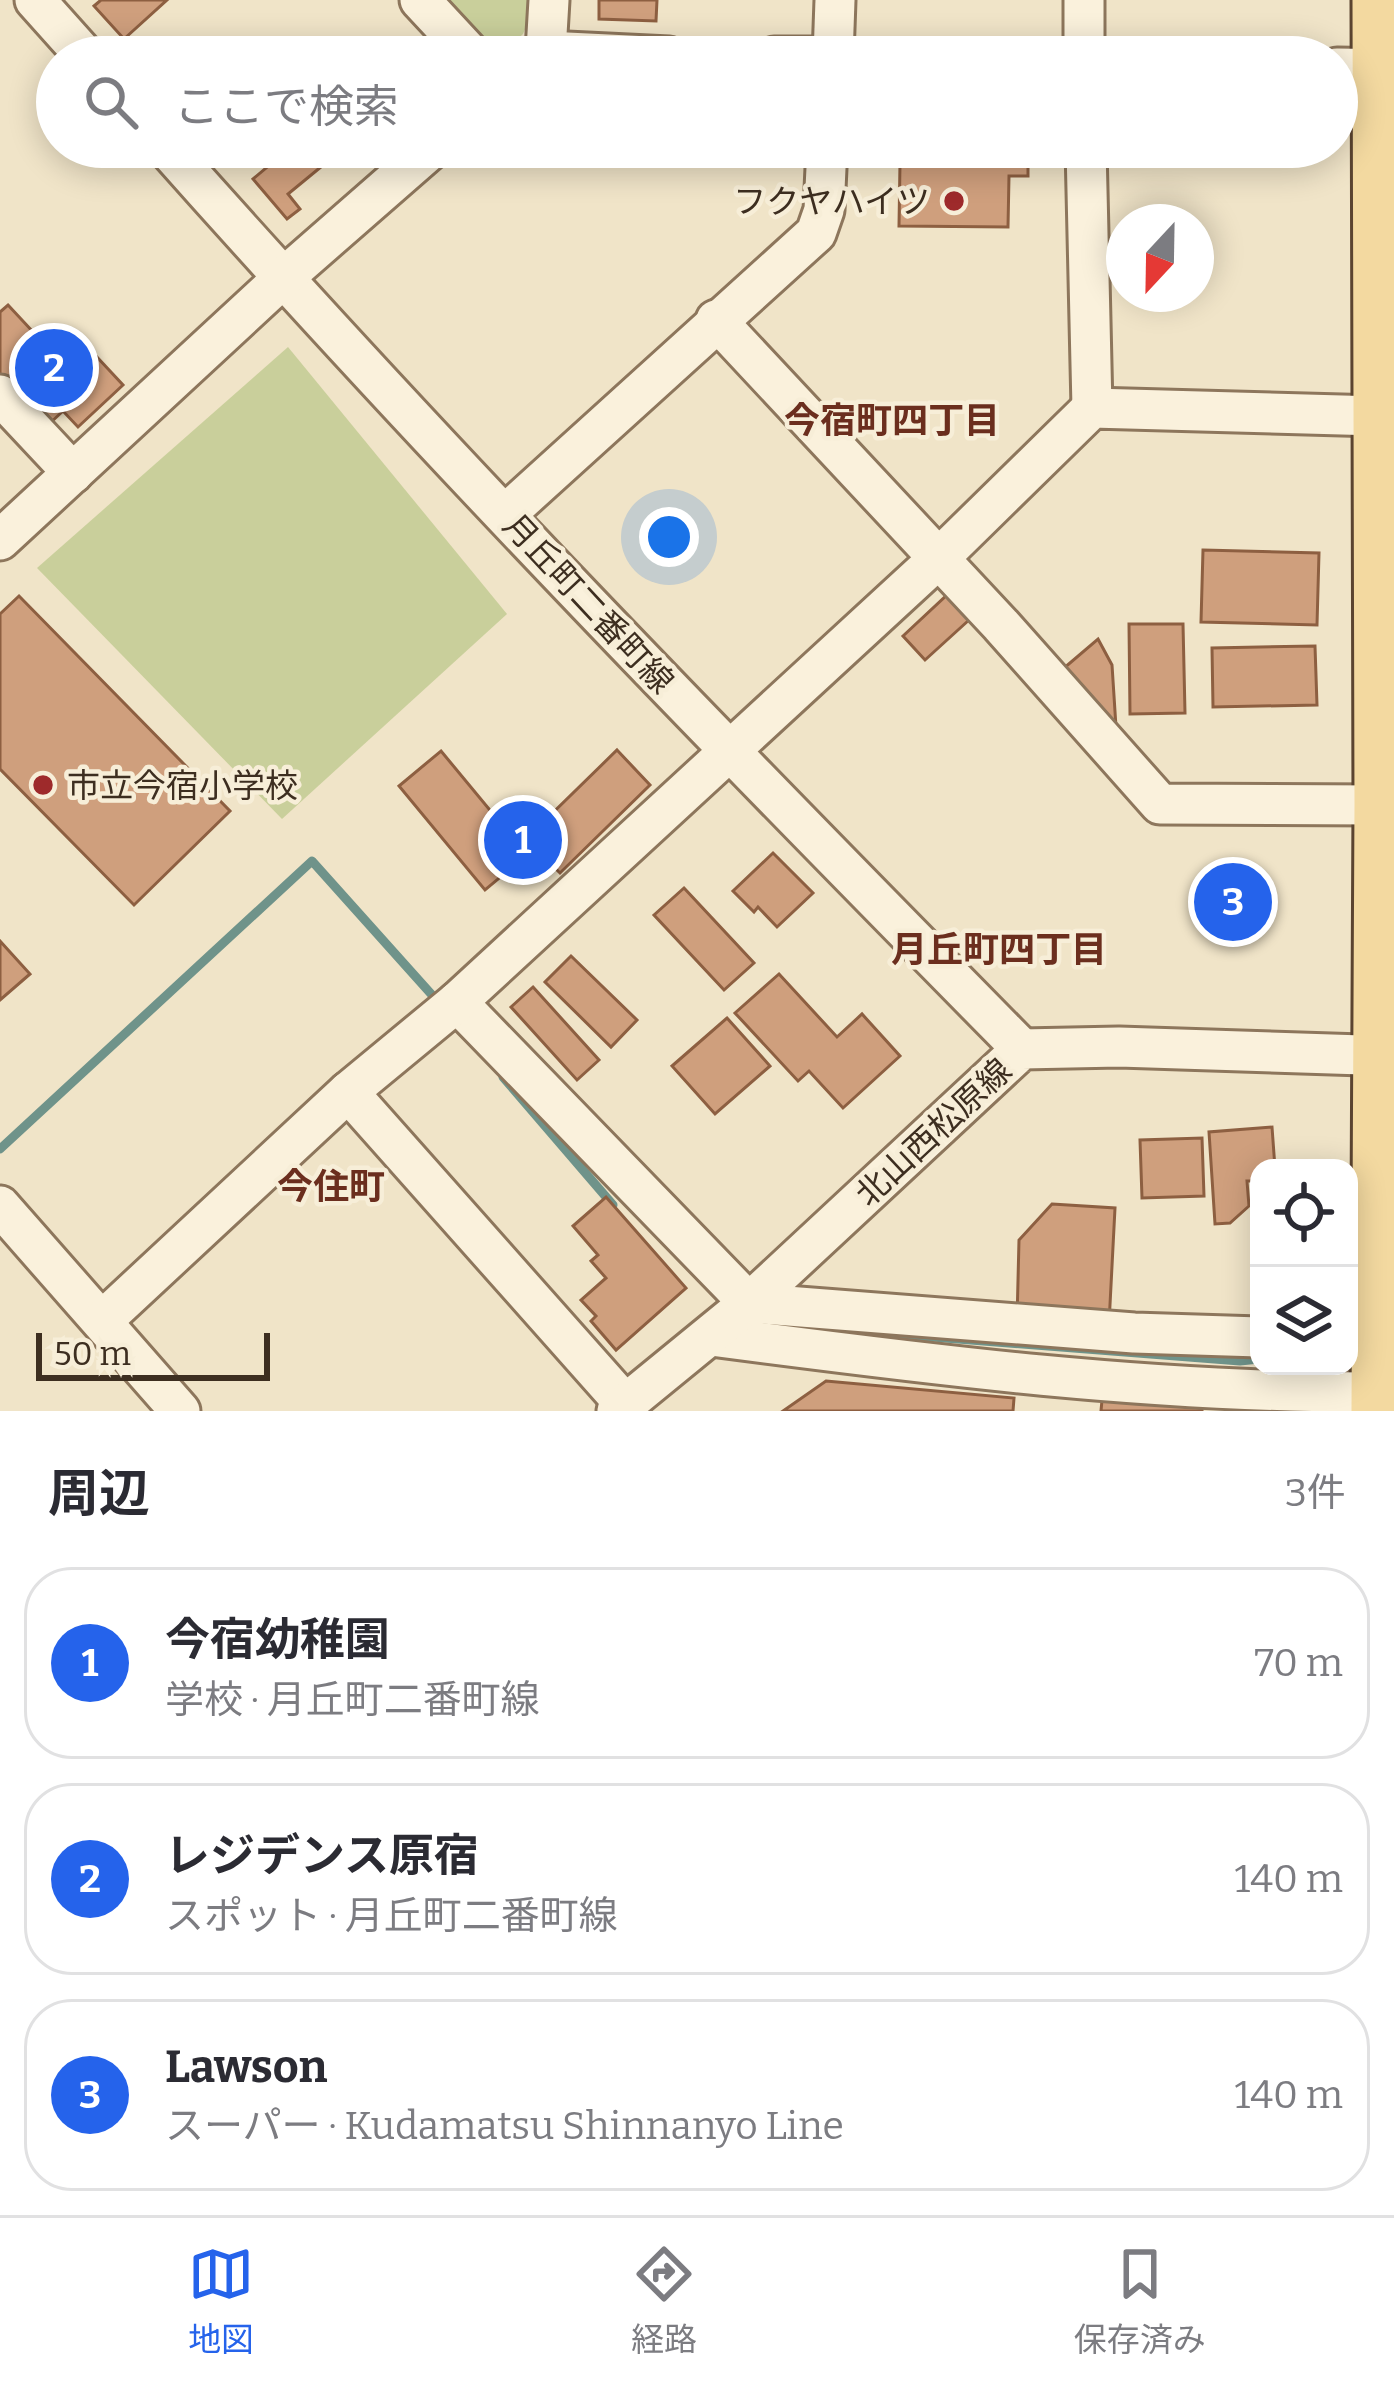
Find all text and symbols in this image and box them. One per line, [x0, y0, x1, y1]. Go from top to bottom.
search box [36, 36, 1358, 168]
icon: search [78, 69, 144, 135]
text: ここで検索 [174, 80, 399, 134]
place label: フクヤハイツ [733, 182, 930, 222]
marker: フクヤハイツ [941, 188, 967, 214]
north arrow [1106, 204, 1214, 312]
pin: 2 [15, 323, 93, 413]
district label: 今宿町四丁目 [784, 399, 1000, 443]
street label: 月丘町二番町線 [495, 506, 682, 702]
your location [639, 507, 699, 567]
place label: 市立今宿小学校 [67, 766, 298, 806]
marker: 市立今宿小学校 [30, 772, 56, 798]
pin: 1 [484, 795, 562, 885]
pin: 3 [1194, 857, 1272, 947]
district label: 月丘町四丁目 [891, 928, 1107, 972]
street label: 北山西松原線 [848, 1051, 1020, 1215]
map controls [1250, 1159, 1358, 1375]
button: locate [1250, 1159, 1358, 1267]
district label: 今住町 [277, 1165, 385, 1209]
button: layers [1250, 1267, 1358, 1375]
scale bar [36, 1327, 270, 1380]
text: 50 m [54, 1334, 131, 1374]
text: 周辺 [48, 1463, 150, 1525]
text: 3件 [1285, 1470, 1346, 1516]
text: 今宿幼稚園 [165, 1613, 390, 1667]
text: 1 [82, 1640, 98, 1686]
text: 70 m [1254, 1640, 1343, 1686]
text: 学校 · 月丘町二番町線 [165, 1677, 540, 1723]
text: レジデンス原宿 [165, 1829, 479, 1883]
text: 2 [79, 1856, 101, 1902]
text: 140 m [1234, 1856, 1343, 1902]
text: スポット · 月丘町二番町線 [165, 1893, 618, 1939]
text: Lawson [165, 2040, 328, 2094]
text: 3 [79, 2072, 101, 2118]
text: 140 m [1234, 2072, 1343, 2118]
text: スーパー · Kudamatsu Shinnanyo Line [165, 2103, 844, 2149]
tab: 地図 [188, 2241, 254, 2361]
tab: 経路 [631, 2241, 697, 2361]
tab: 保存済み [1074, 2241, 1206, 2361]

